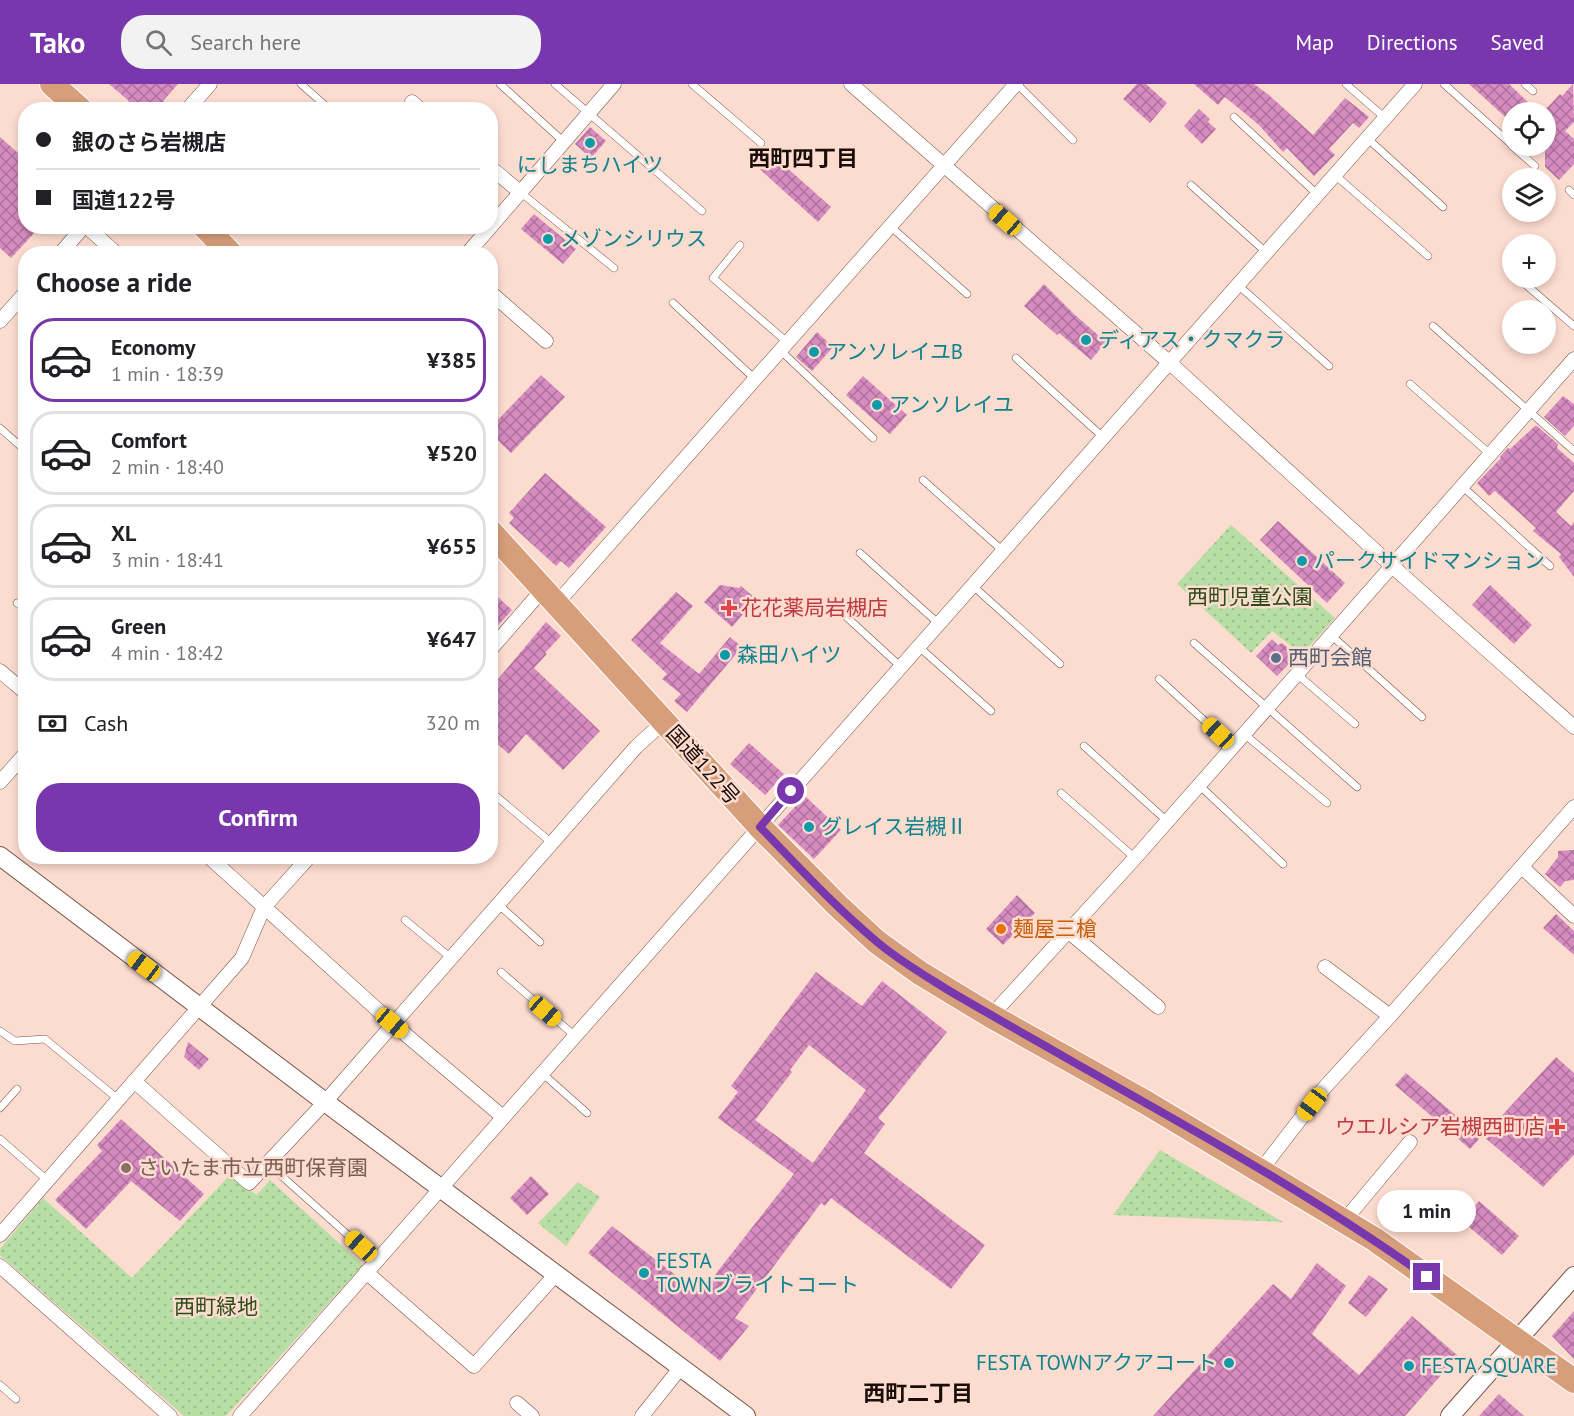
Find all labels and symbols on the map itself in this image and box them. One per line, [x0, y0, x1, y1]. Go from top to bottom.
marker: にしまちハイツ [583, 136, 597, 150]
district label: 西町四丁目 [748, 144, 858, 172]
place label: にしまちハイツ [517, 151, 663, 178]
car [986, 201, 1024, 239]
place label: メゾンシリウス [560, 225, 707, 252]
marker: メゾンシリウス [541, 232, 555, 246]
place label: ディアス・クマクラ [1098, 326, 1286, 353]
marker: ディアス・クマクラ [1079, 333, 1093, 347]
place label: アンソレイユB [826, 338, 963, 365]
marker: アンソレイユB [807, 345, 821, 359]
place label: アンソレイユ [889, 391, 1014, 418]
marker: アンソレイユ [870, 398, 884, 412]
place label: パークサイドマンション [1314, 547, 1545, 574]
marker: パークサイドマンション [1295, 554, 1309, 568]
park label: 西町児童公園 [1187, 583, 1313, 610]
place label: 花花薬局岩槻店 [741, 594, 888, 621]
marker: 花花薬局岩槻店 [722, 601, 736, 615]
place label: 森田ハイツ [737, 641, 842, 668]
place label: 西町会館 [1288, 644, 1372, 671]
marker: 森田ハイツ [718, 648, 732, 662]
marker: 西町会館 [1269, 651, 1283, 665]
car [1199, 714, 1237, 752]
street label: 国道122号 [661, 719, 746, 810]
route start [777, 777, 804, 804]
place label: グレイス岩槻Ⅱ [821, 813, 967, 840]
marker: グレイス岩槻Ⅱ [802, 820, 816, 834]
place label: 麺屋三槍 [1013, 915, 1097, 942]
marker: 麺屋三槍 [994, 922, 1008, 936]
car [124, 948, 164, 984]
car [526, 992, 564, 1030]
car [372, 1005, 412, 1041]
car [1294, 1084, 1330, 1124]
place label: ウエルシア岩槻西町店 [1335, 1113, 1545, 1140]
marker: ウエルシア岩槻西町店 [1550, 1120, 1564, 1134]
place label: さいたま市立西町保育園 [138, 1154, 368, 1181]
marker: さいたま市立西町保育園 [119, 1161, 133, 1175]
callout: 1 min [1378, 1190, 1476, 1232]
car [342, 1227, 380, 1265]
place label: FESTA TOWNブライトコート [656, 1247, 859, 1298]
route end [1413, 1263, 1440, 1290]
marker: FESTA TOWNブライトコート [637, 1266, 651, 1280]
park label: 西町緑地 [174, 1293, 258, 1320]
place label: FESTA TOWNアクアコート [976, 1349, 1217, 1376]
place label: FESTA SQUARE [1421, 1352, 1557, 1379]
marker: FESTA TOWNアクアコート [1222, 1356, 1236, 1370]
marker: FESTA SQUARE [1402, 1359, 1416, 1373]
district label: 西町二丁目 [863, 1379, 973, 1407]

